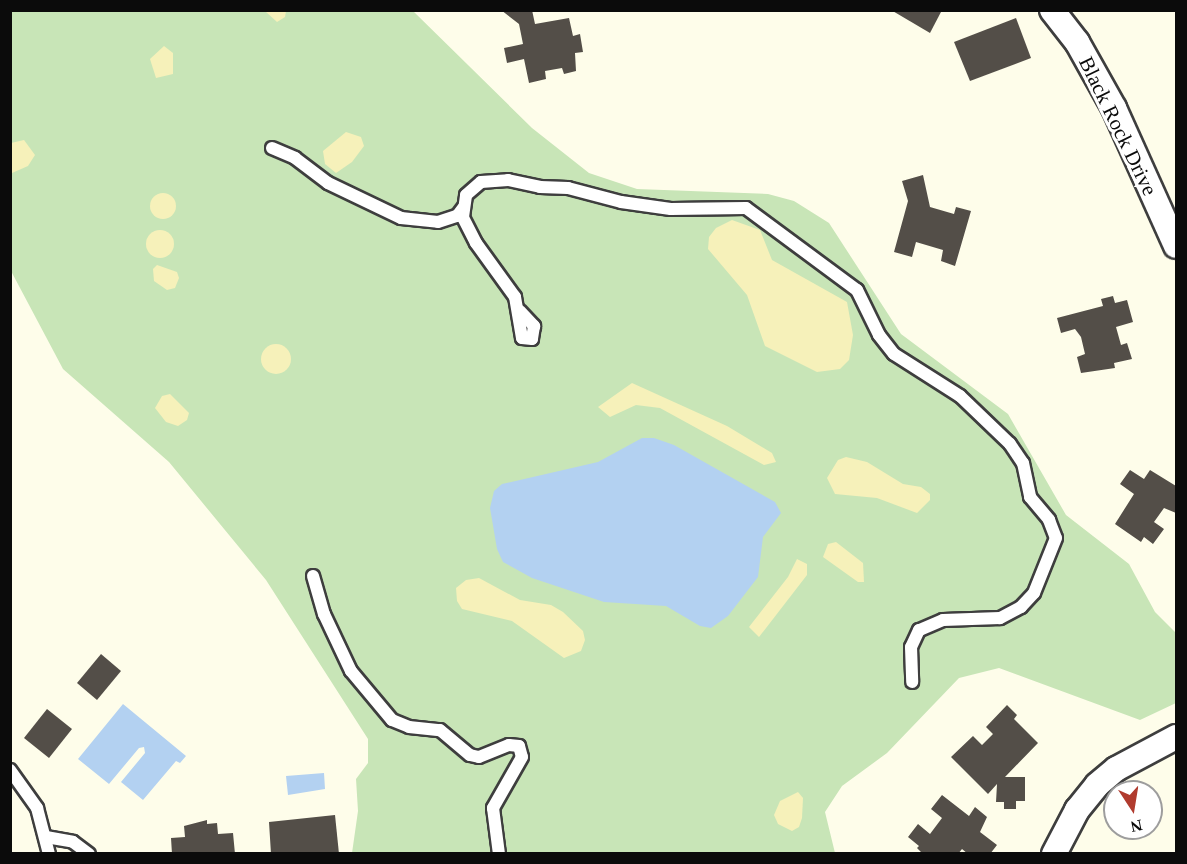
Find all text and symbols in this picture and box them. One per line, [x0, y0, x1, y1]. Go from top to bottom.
street label: Black Rock Drive [1073, 52, 1163, 200]
north arrow [1103, 780, 1163, 840]
text: N [1129, 817, 1144, 836]

